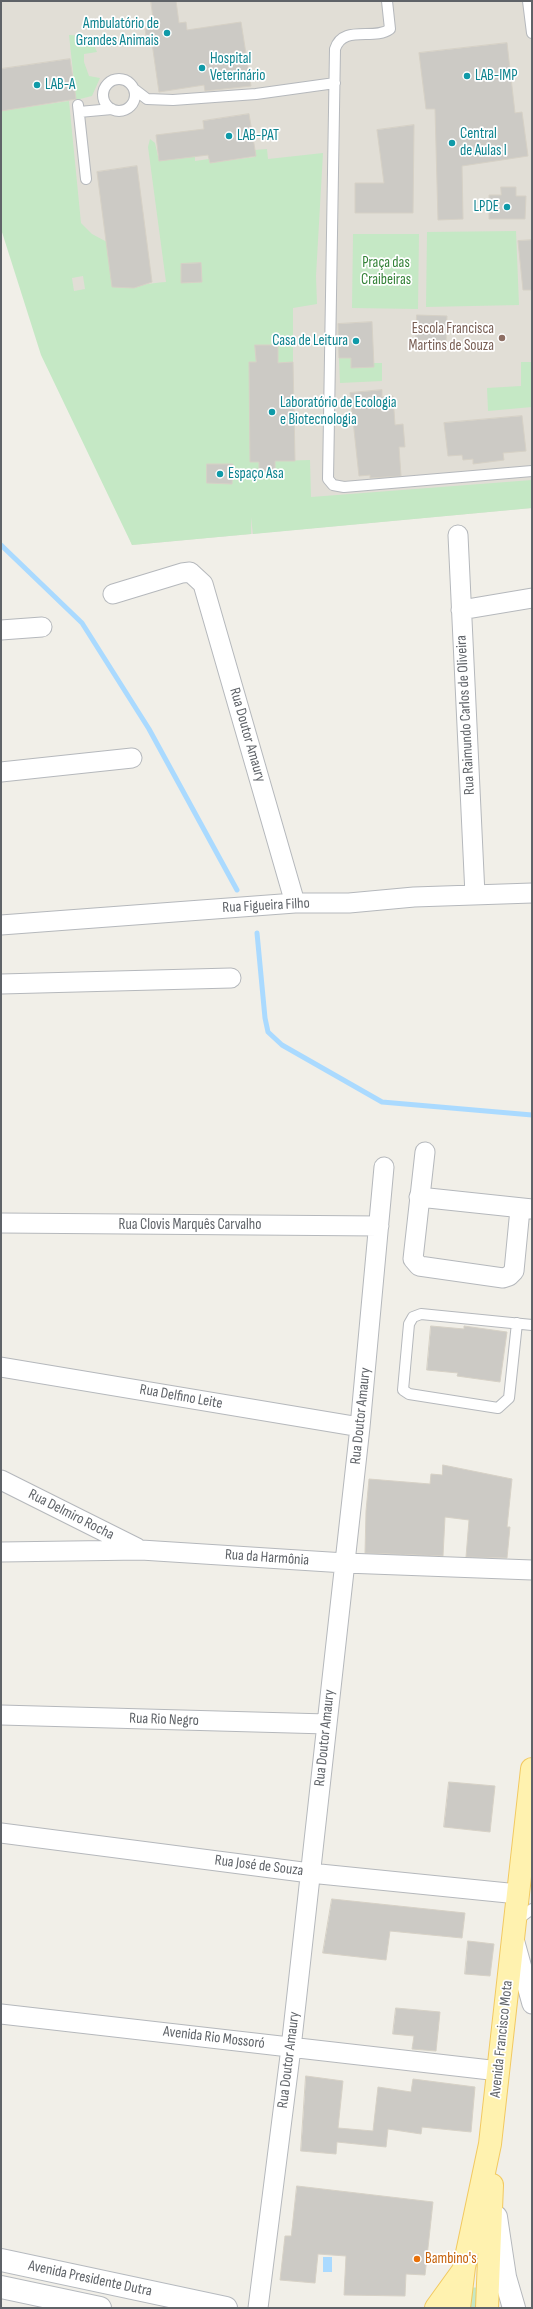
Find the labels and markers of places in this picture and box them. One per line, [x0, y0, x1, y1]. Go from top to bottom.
place label: Ambulatório de Grandes Animais [76, 15, 159, 50]
marker: Ambulatório de Grandes Animais [162, 28, 172, 38]
place label: Hospital Veterinário [210, 50, 265, 85]
marker: Hospital Veterinário [197, 63, 207, 73]
place label: LAB-IMP [475, 67, 518, 85]
marker: LAB-IMP [462, 71, 472, 81]
place label: LAB-A [45, 76, 75, 94]
marker: LAB-A [32, 80, 42, 90]
place label: Central de Aulas I [460, 125, 507, 160]
place label: LAB-PAT [237, 127, 279, 145]
marker: LAB-PAT [224, 131, 234, 141]
marker: Central de Aulas I [447, 138, 457, 148]
place label: LPDE [474, 198, 499, 216]
marker: LPDE [502, 202, 512, 212]
place label: Escola Francisca Martins de Souza [409, 320, 494, 355]
place label: Casa de Leitura [272, 332, 348, 350]
marker: Escola Francisca Martins de Souza [497, 333, 507, 343]
marker: Casa de Leitura [351, 336, 361, 346]
place label: Laboratório de Ecologia e Biotecnologia [280, 394, 396, 429]
marker: Laboratório de Ecologia e Biotecnologia [267, 407, 277, 417]
place label: Espaço Asa [228, 465, 284, 483]
marker: Espaço Asa [215, 469, 225, 479]
place label: Bambino's [425, 2250, 477, 2268]
marker: Bambino's [412, 2254, 422, 2264]

